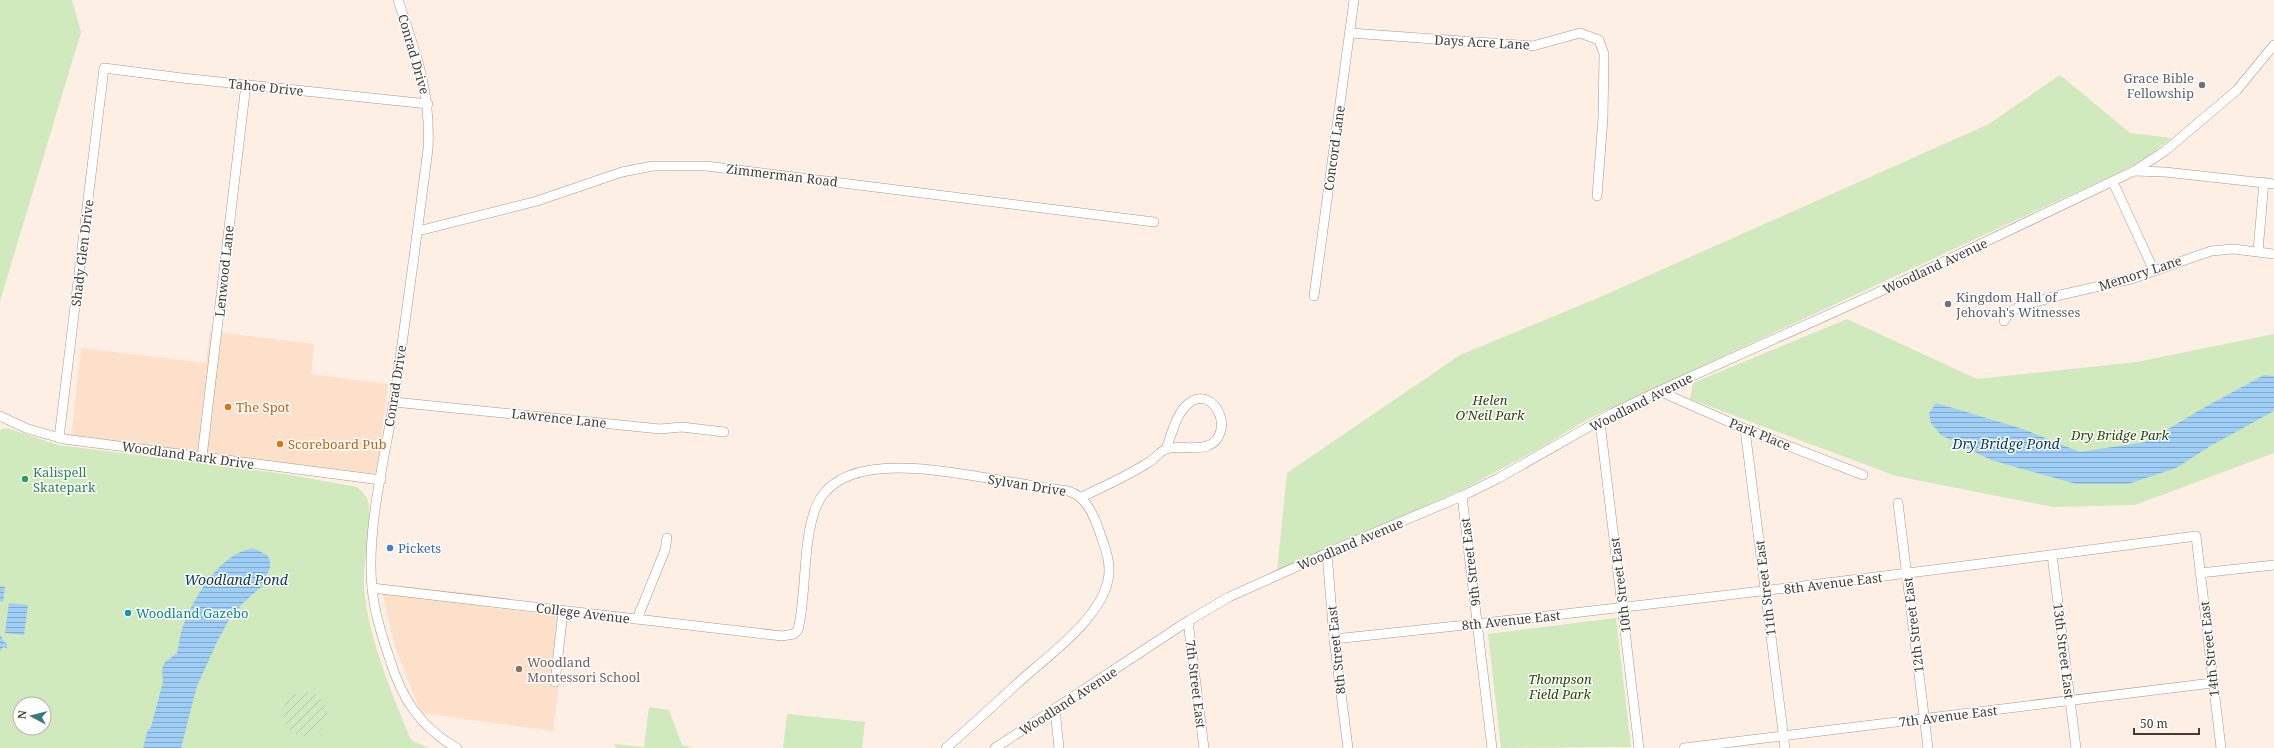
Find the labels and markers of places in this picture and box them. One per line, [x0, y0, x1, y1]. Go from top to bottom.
place label: Grace Bible Fellowship [2123, 69, 2194, 102]
marker: Grace Bible Fellowship [2197, 80, 2207, 90]
place label: Kingdom Hall of Jehovah's Witnesses [1955, 288, 2080, 321]
marker: Kingdom Hall of Jehovah's Witnesses [1943, 299, 1953, 309]
place label: The Spot [236, 398, 290, 416]
marker: The Spot [223, 402, 233, 412]
place label: Scoreboard Pub [288, 435, 386, 453]
marker: Scoreboard Pub [275, 439, 285, 449]
place label: Kalispell Skatepark [33, 463, 96, 496]
marker: Kalispell Skatepark [20, 474, 30, 484]
place label: Pickets [398, 539, 441, 557]
marker: Pickets [385, 543, 395, 553]
place label: Woodland Gazebo [136, 604, 249, 622]
marker: Woodland Gazebo [123, 608, 133, 618]
place label: Woodland Montessori School [527, 653, 640, 686]
marker: Woodland Montessori School [514, 664, 524, 674]

